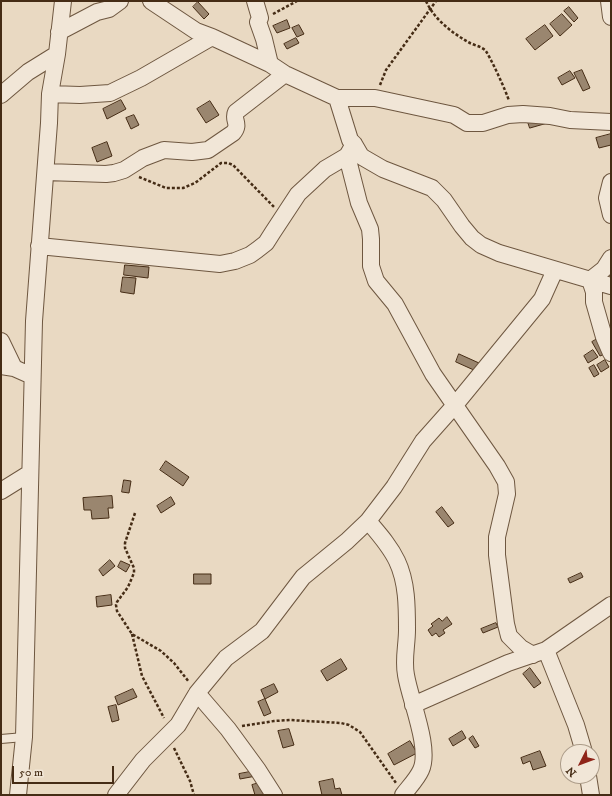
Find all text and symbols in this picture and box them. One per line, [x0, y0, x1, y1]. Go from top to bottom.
north arrow [560, 744, 600, 784]
scale bar [14, 758, 116, 784]
text: N [564, 763, 580, 779]
text: 50 m [19, 765, 43, 780]

